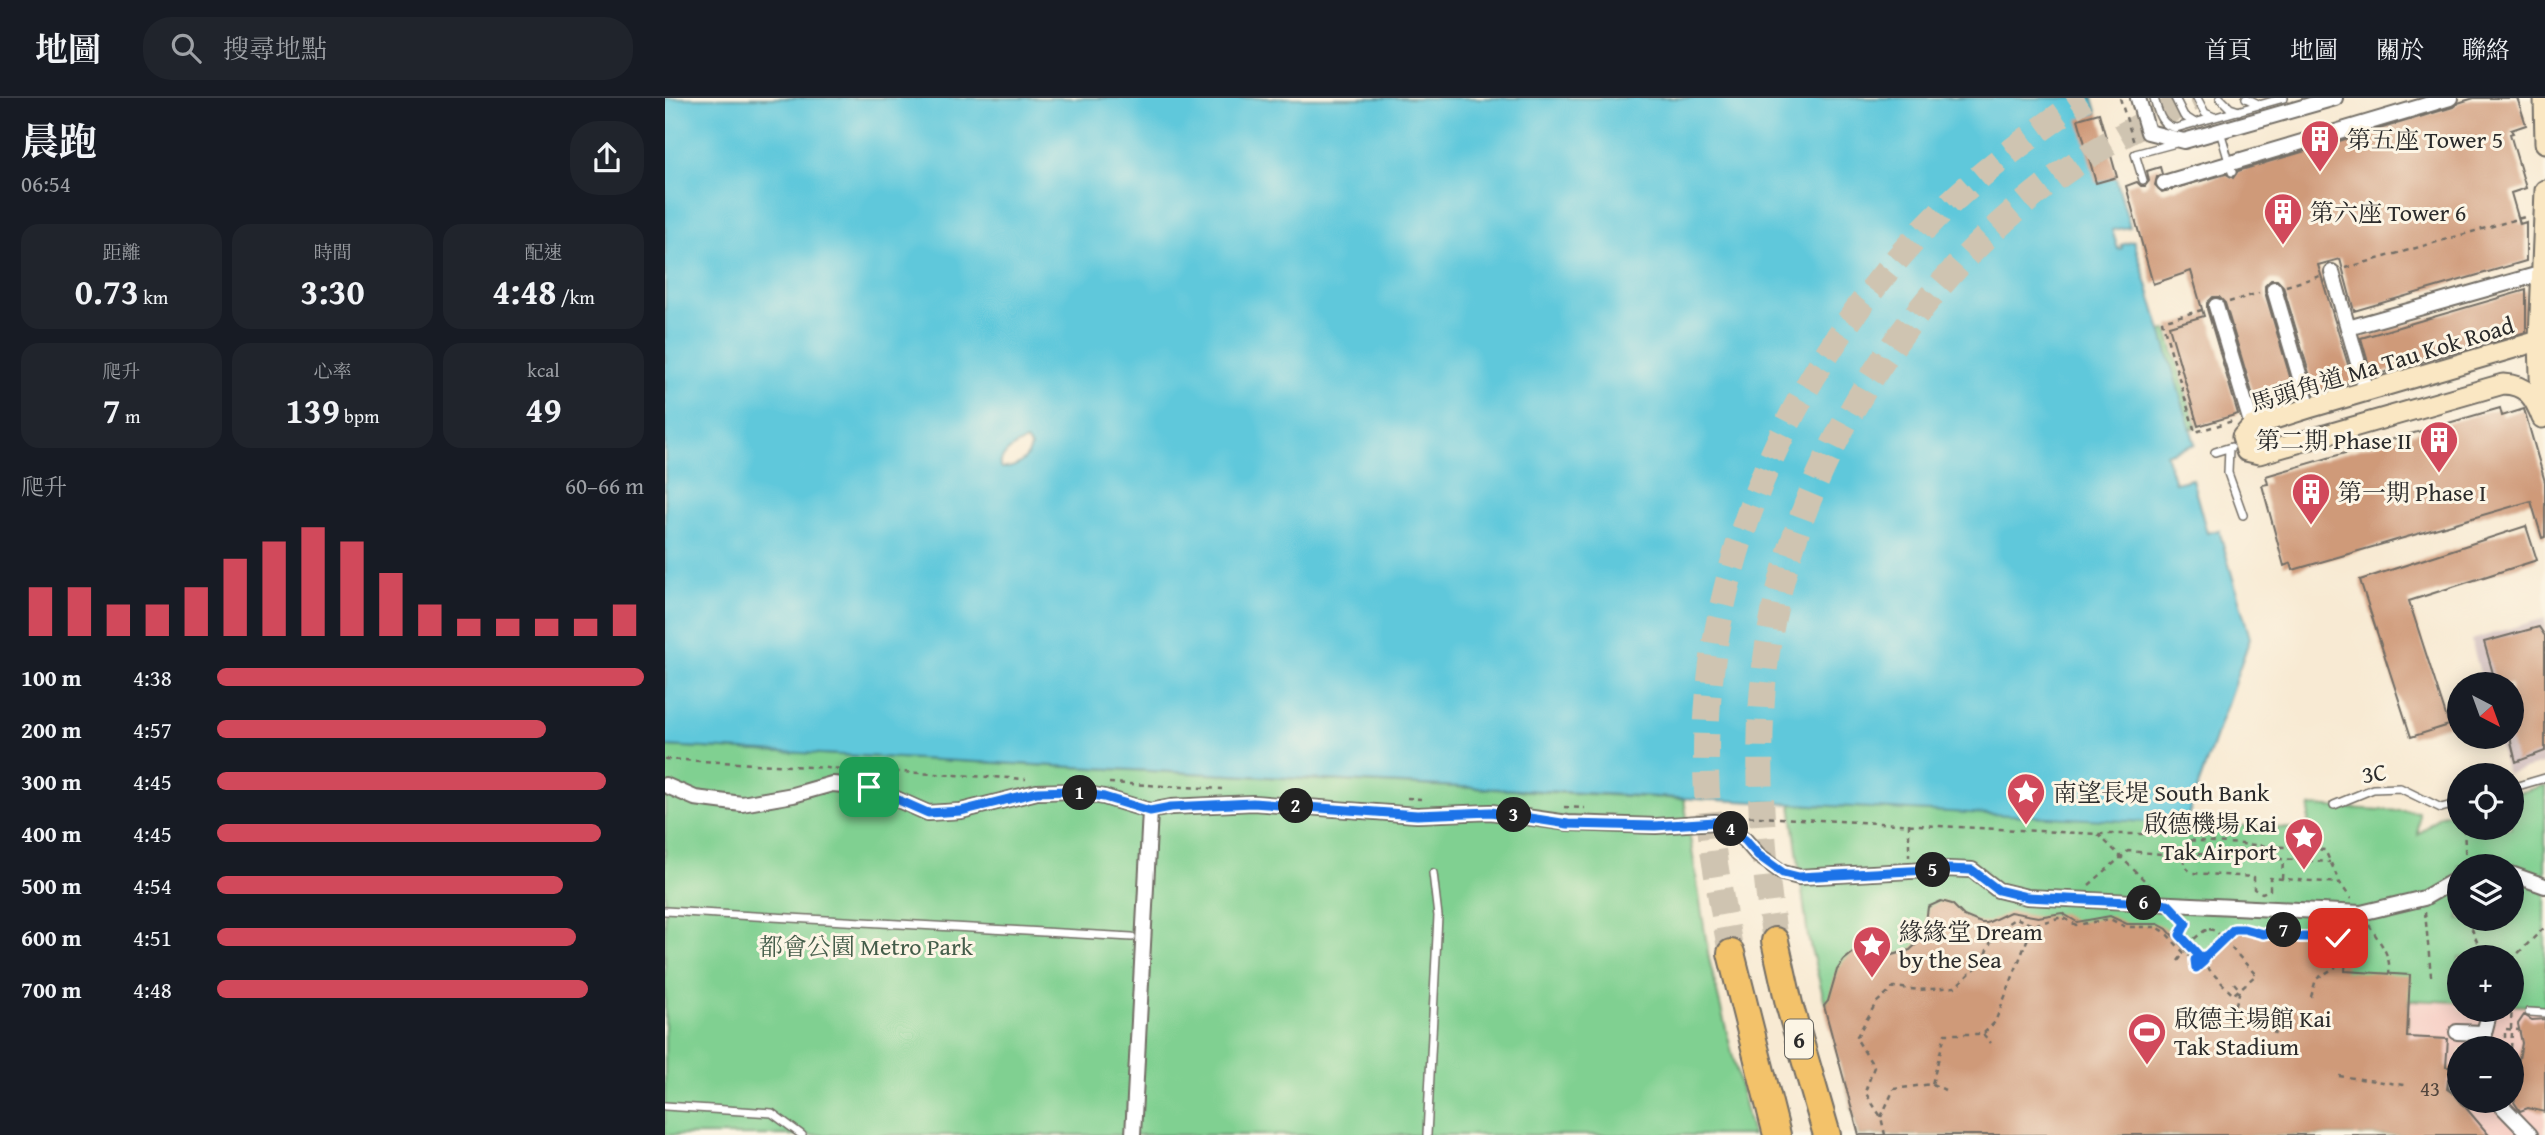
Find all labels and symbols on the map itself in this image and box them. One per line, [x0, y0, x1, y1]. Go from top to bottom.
building icon: 第五座 Tower 5 [2299, 118, 2341, 173]
place label: 第五座 Tower 5 [2347, 122, 2503, 157]
building icon: 第六座 Tower 6 [2262, 191, 2304, 246]
place label: 第六座 Tower 6 [2310, 195, 2466, 230]
street label: 馬頭角道 Ma Tau Kok Road [2246, 307, 2518, 421]
building icon: 第二期 Phase II [2418, 419, 2460, 474]
place label: 第二期 Phase II [2256, 423, 2412, 458]
building icon: 第一期 Phase I [2290, 471, 2332, 526]
place label: 第一期 Phase I [2338, 475, 2486, 510]
north arrow [2447, 672, 2523, 749]
street label: 3C [2359, 754, 2389, 792]
pin [839, 757, 899, 817]
place icon: 南望長堤 South Bank [2005, 771, 2047, 826]
place label: 南望長堤 South Bank [2053, 775, 2270, 810]
pin: 1 [1063, 776, 1097, 810]
pin: 2 [1279, 788, 1313, 824]
pin: 3 [1497, 798, 1531, 832]
place label: 啟德機場 Kai Tak Airport [2143, 806, 2278, 869]
pin: 4 [1713, 812, 1749, 846]
place icon: 啟德機場 Kai Tak Airport [2283, 816, 2325, 871]
pin: 5 [1915, 852, 1951, 888]
pin: 6 [2127, 886, 2161, 920]
pin [2308, 908, 2368, 968]
pin: 7 [2267, 912, 2301, 948]
place label: 緣緣堂 Dream by the Sea [1899, 914, 2043, 977]
place icon: 緣緣堂 Dream by the Sea [1851, 924, 1893, 979]
park label: 都會公園 Metro Park [759, 929, 974, 964]
place label: 啟德主場館 Kai Tak Stadium [2174, 1001, 2332, 1064]
sports icon: 啟德主場館 Kai Tak Stadium [2126, 1011, 2168, 1066]
road number: 6 [1785, 1020, 1813, 1058]
house number: 43 [2420, 1073, 2440, 1104]

